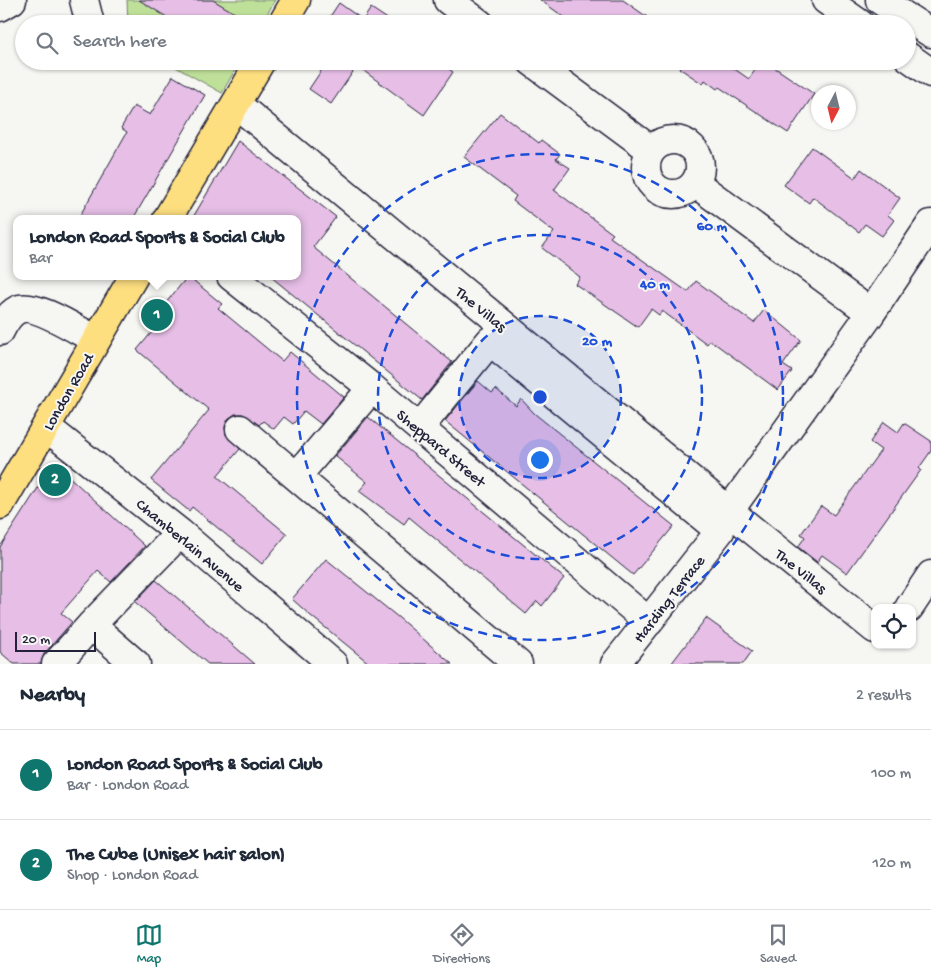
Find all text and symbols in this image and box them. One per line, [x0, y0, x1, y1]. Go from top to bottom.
search box [15, 15, 916, 70]
icon: search [33, 29, 61, 57]
text: Search here [73, 31, 167, 54]
north arrow [811, 85, 856, 130]
popup [13, 215, 301, 280]
text: 60 m [697, 218, 728, 236]
text: London Road Sports & Social Club [29, 227, 285, 250]
text: Bar [29, 250, 52, 269]
text: 40 m [639, 276, 670, 294]
street label: The Villas [450, 283, 510, 338]
pin: 1 [141, 296, 173, 334]
text: 20 m [582, 333, 612, 351]
street label: London Road [40, 349, 101, 435]
centre of rings [531, 388, 549, 406]
street label: Sheppard Street [391, 407, 489, 493]
your location [527, 447, 553, 473]
pin: 2 [39, 461, 71, 499]
street label: Chamberlain Avenue [131, 496, 247, 598]
street label: The Villas [769, 546, 830, 600]
street label: Harding Terrace [631, 552, 711, 648]
map controls [871, 604, 916, 649]
button: locate [871, 604, 916, 649]
scale bar [15, 629, 96, 652]
text: 20 m [22, 632, 50, 649]
text: Nearby [20, 684, 85, 709]
text: 2 results [856, 687, 911, 706]
text: London Road Sports & Social Club [67, 754, 323, 777]
text: 1 [33, 765, 39, 784]
text: 100 m [871, 765, 911, 784]
text: Bar · London Road [67, 777, 188, 796]
text: The Cube (Unisex hair salon) [67, 844, 285, 867]
text: 2 [32, 855, 40, 874]
text: 120 m [872, 855, 911, 874]
text: Shop · London Road [67, 867, 198, 886]
tab: Map [135, 921, 163, 968]
tab: Directions [433, 921, 490, 968]
tab: Saved [760, 921, 796, 968]

